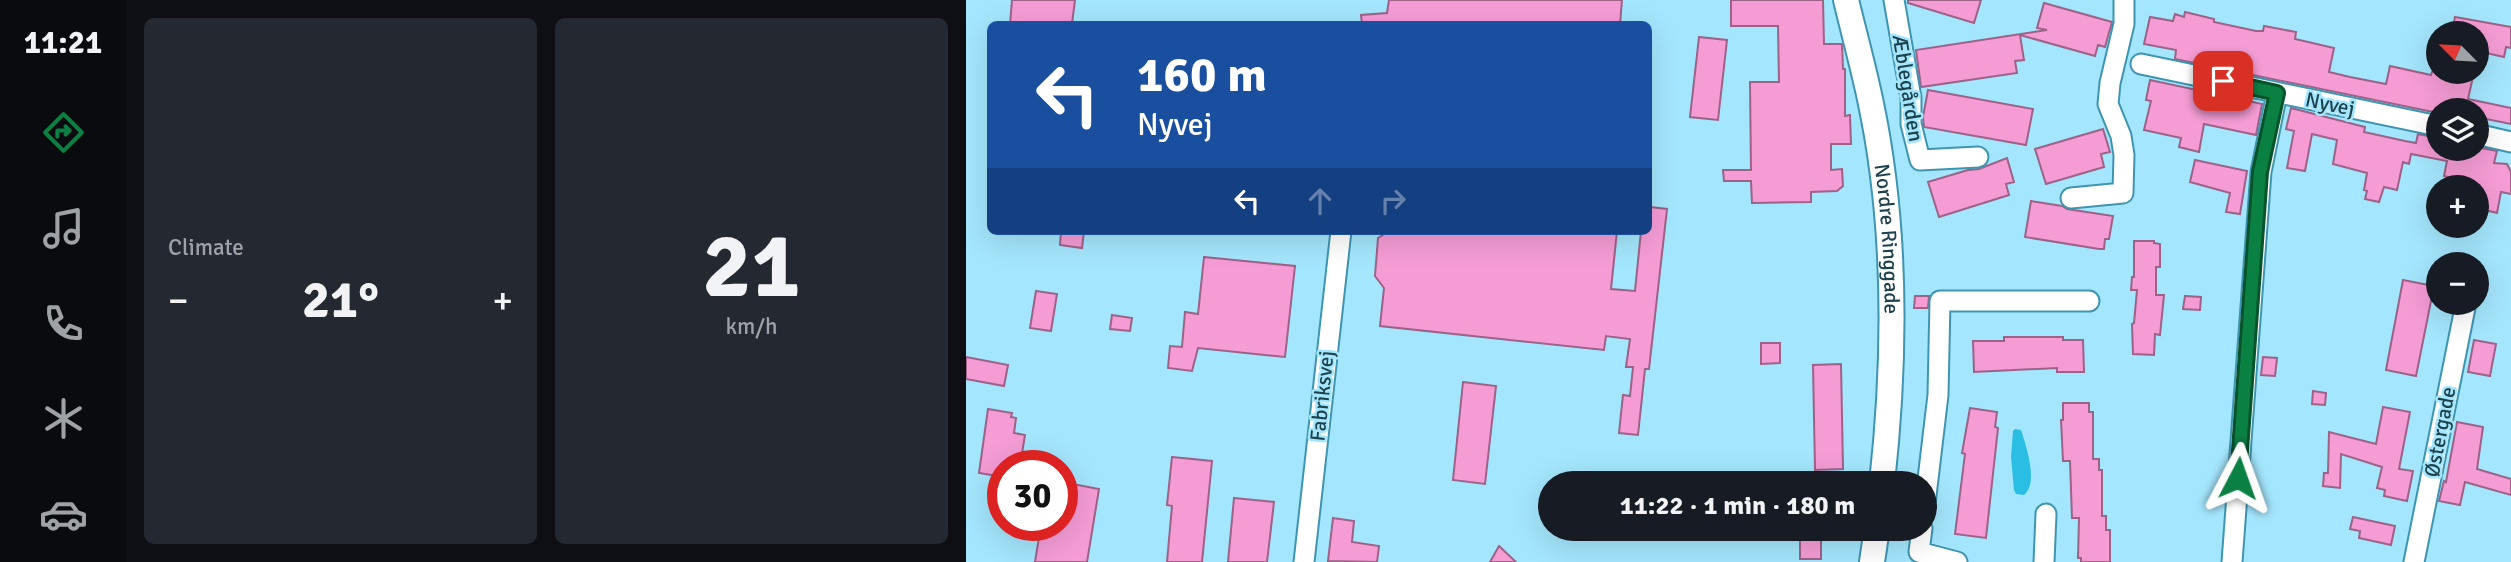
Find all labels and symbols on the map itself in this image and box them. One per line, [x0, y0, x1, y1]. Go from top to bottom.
north arrow [2426, 21, 2488, 84]
street label: Æblegården [1887, 32, 1929, 144]
pin [2193, 51, 2253, 111]
street label: Nyvej [2303, 86, 2357, 122]
street label: Nordre Ringgade [1869, 162, 1905, 314]
street label: Fabriksvej [1304, 349, 1340, 443]
street label: Østergade [2419, 385, 2461, 479]
position arrow [2201, 441, 2275, 515]
speed limit sign: 30 [987, 450, 1078, 541]

